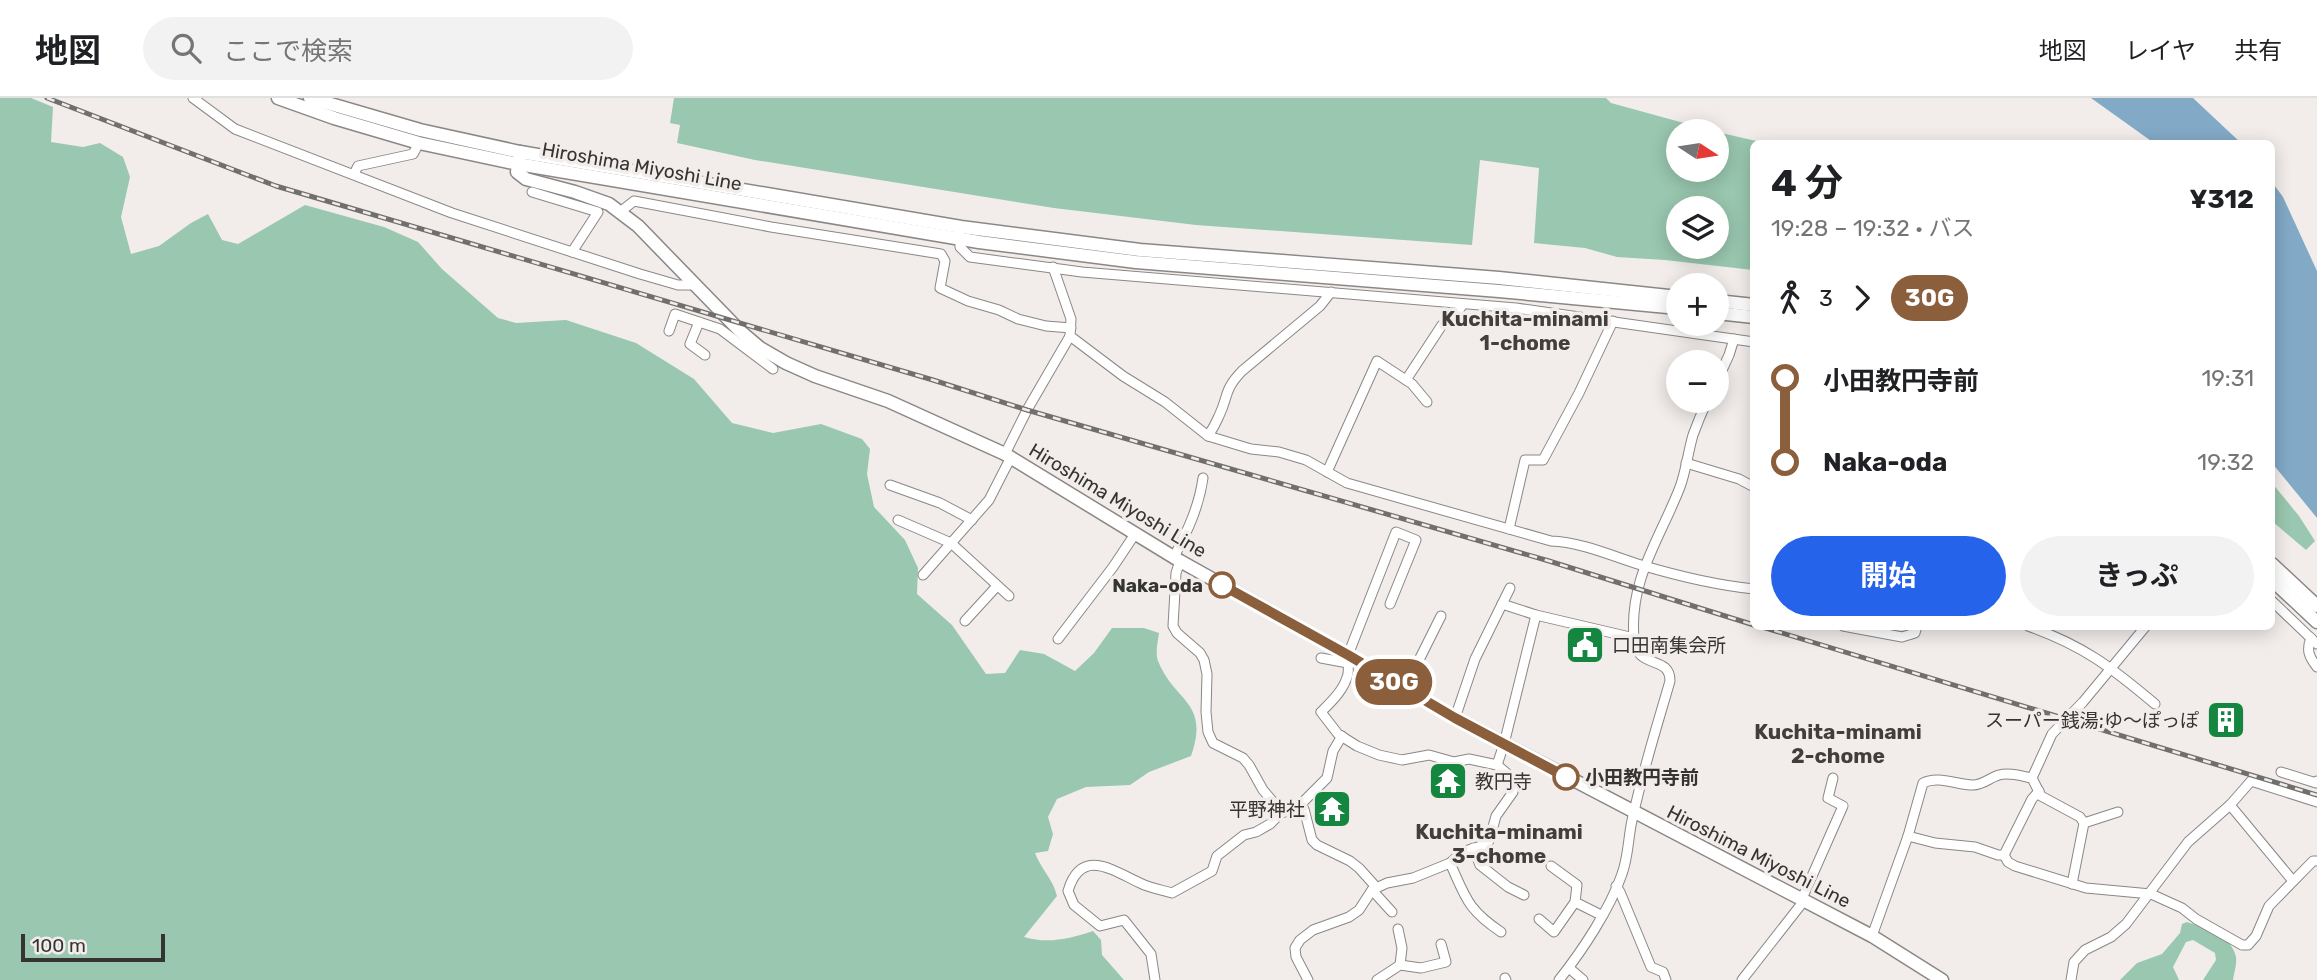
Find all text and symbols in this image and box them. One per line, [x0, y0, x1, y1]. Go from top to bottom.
search box [143, 17, 633, 80]
icon: search [167, 29, 205, 67]
text: 地図 [35, 31, 101, 70]
text: ここで検索 [223, 36, 353, 67]
text: 地図 [2039, 37, 2087, 65]
text: レイヤ [2125, 37, 2196, 65]
text: 共有 [2234, 37, 2282, 65]
north arrow [1666, 119, 1729, 182]
map controls [1666, 119, 1729, 413]
street label: Hiroshima Miyoshi Line [540, 138, 744, 195]
text: 4 分 [1771, 160, 1843, 206]
text: ¥312 [2189, 184, 2254, 215]
button: layers [1666, 196, 1729, 259]
text: 19:28 – 19:32 · バス [1771, 214, 1975, 242]
button: + [1666, 273, 1729, 336]
icon: walk [1771, 279, 1809, 317]
icon: forward [1843, 279, 1881, 317]
text: 3 [1819, 284, 1833, 312]
text: 30G [1905, 284, 1954, 312]
district label: Kuchita-minami 1-chome [1441, 306, 1609, 355]
button: − [1666, 350, 1729, 413]
text: 19:31 [2201, 364, 2254, 392]
text: 小田教円寺前 [1823, 366, 1979, 397]
street label: Hiroshima Miyoshi Line [1025, 438, 1211, 562]
text: Naka-oda [1823, 447, 1947, 478]
text: 19:32 [2197, 448, 2254, 476]
button: 開始 [1771, 536, 2006, 616]
button: きっぷ [2020, 536, 2254, 616]
marker: Naka-oda [1209, 572, 1235, 598]
place label: Naka-oda [1112, 574, 1203, 597]
public building icon: 口田南集会所 [1564, 624, 1606, 666]
place label: 口田南集会所 [1612, 634, 1726, 657]
line badge: 30G [1354, 659, 1434, 705]
text: 30G [1369, 668, 1419, 696]
building icon: スーパー銭湯;ゆ～ぽっぽ [2205, 699, 2247, 741]
place label: スーパー銭湯;ゆ～ぽっぽ [1985, 709, 2199, 732]
district label: Kuchita-minami 2-chome [1754, 719, 1922, 768]
temple icon: 教円寺 [1427, 760, 1469, 802]
marker: 小田教円寺前 [1553, 764, 1579, 790]
place label: 小田教円寺前 [1585, 766, 1699, 789]
place label: 教円寺 [1475, 770, 1532, 793]
temple icon: 平野神社 [1311, 788, 1353, 830]
place label: 平野神社 [1229, 798, 1305, 821]
street label: Hiroshima Miyoshi Line [1663, 800, 1854, 913]
district label: Kuchita-minami 3-chome [1415, 819, 1583, 868]
scale bar [21, 931, 164, 963]
text: 100 m [32, 934, 86, 957]

